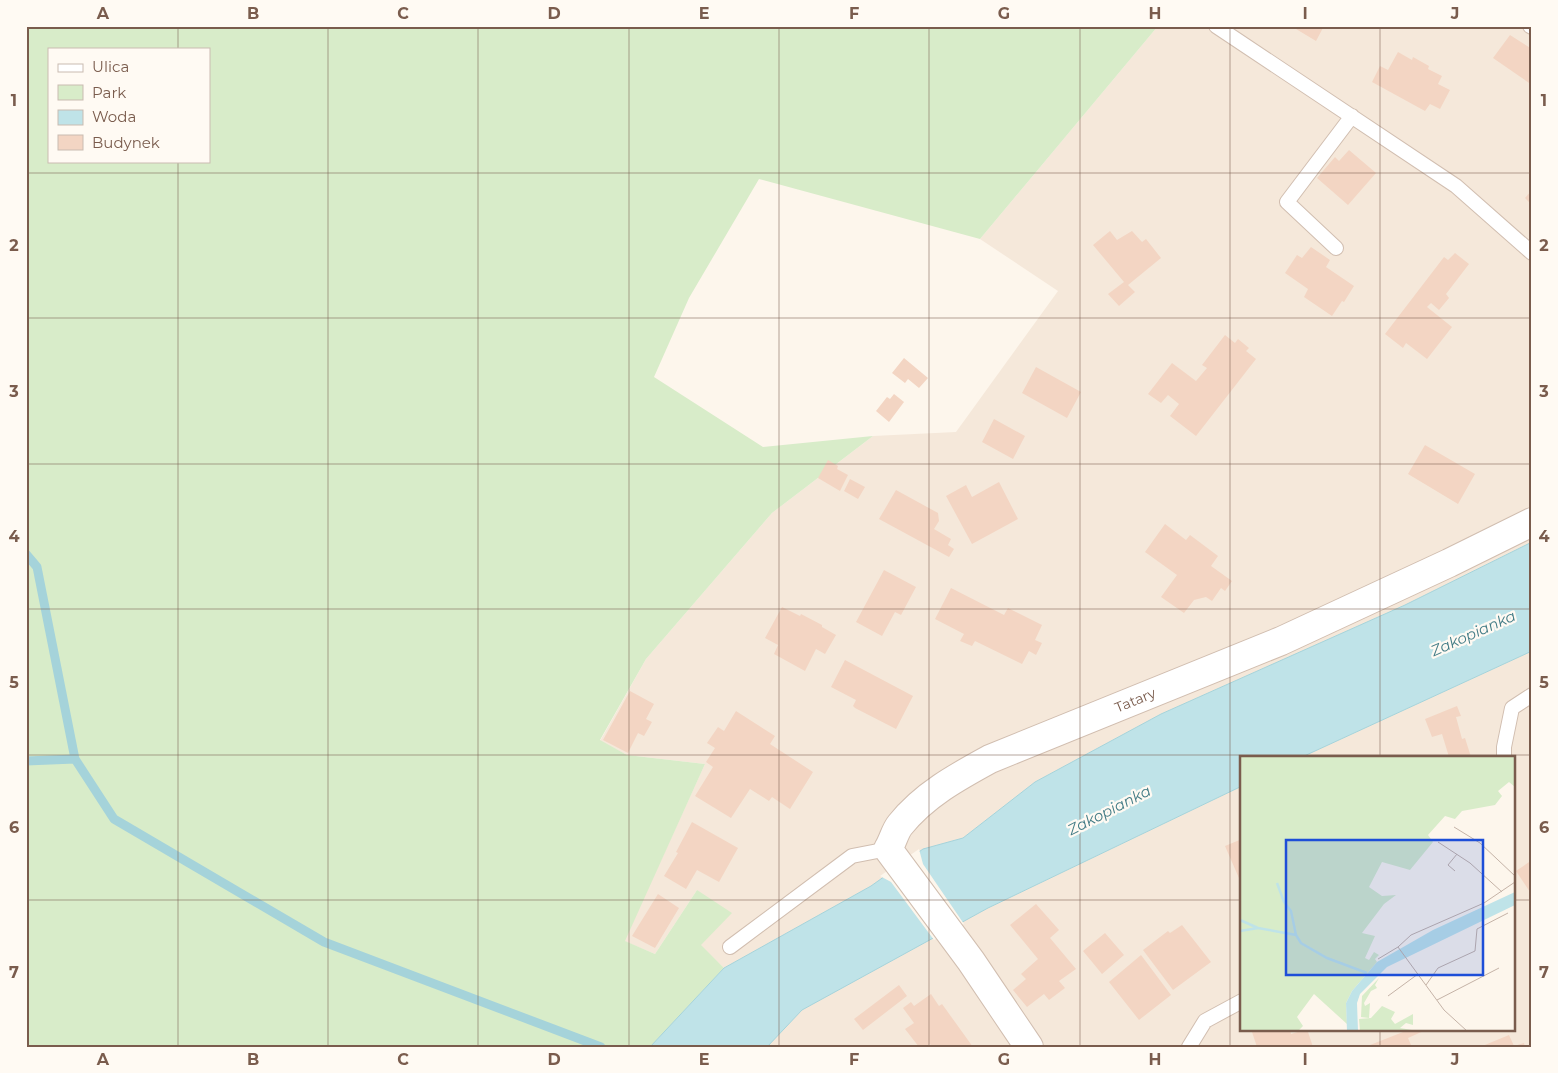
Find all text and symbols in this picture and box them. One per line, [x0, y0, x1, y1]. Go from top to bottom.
text: A [96, 4, 110, 23]
text: B [247, 4, 259, 23]
text: C [397, 4, 409, 23]
text: D [547, 4, 561, 23]
text: E [699, 4, 709, 23]
text: F [849, 4, 859, 23]
text: G [998, 4, 1010, 23]
text: H [1149, 4, 1161, 23]
text: I [1302, 4, 1308, 23]
text: J [1450, 4, 1459, 23]
legend [48, 48, 210, 162]
text: Ulica [92, 57, 129, 76]
text: Park [92, 83, 126, 102]
text: 1 [11, 91, 17, 110]
text: 1 [1541, 91, 1547, 110]
text: Woda [92, 107, 136, 126]
text: Budynek [92, 133, 160, 152]
text: 2 [9, 236, 19, 255]
text: 2 [1539, 236, 1549, 255]
text: 3 [8, 382, 19, 401]
text: 3 [1538, 382, 1549, 401]
text: 4 [8, 527, 20, 546]
text: 4 [1538, 527, 1550, 546]
water label: Zakopianka [1427, 606, 1518, 661]
text: 5 [9, 673, 19, 692]
text: 5 [1539, 673, 1549, 692]
street label: Tatary [1112, 684, 1159, 717]
inset map [1240, 756, 1516, 1030]
water label: Zakopianka [1063, 781, 1154, 840]
text: 6 [9, 818, 19, 837]
text: 6 [1539, 818, 1549, 837]
text: 7 [9, 963, 19, 982]
text: 7 [1539, 963, 1549, 982]
text: A [96, 1050, 110, 1069]
text: B [247, 1050, 259, 1069]
text: C [397, 1050, 409, 1069]
text: D [547, 1050, 561, 1069]
text: E [699, 1050, 709, 1069]
text: F [849, 1050, 859, 1069]
text: G [998, 1050, 1010, 1069]
text: H [1149, 1050, 1161, 1069]
text: I [1302, 1050, 1308, 1069]
text: J [1450, 1050, 1459, 1069]

